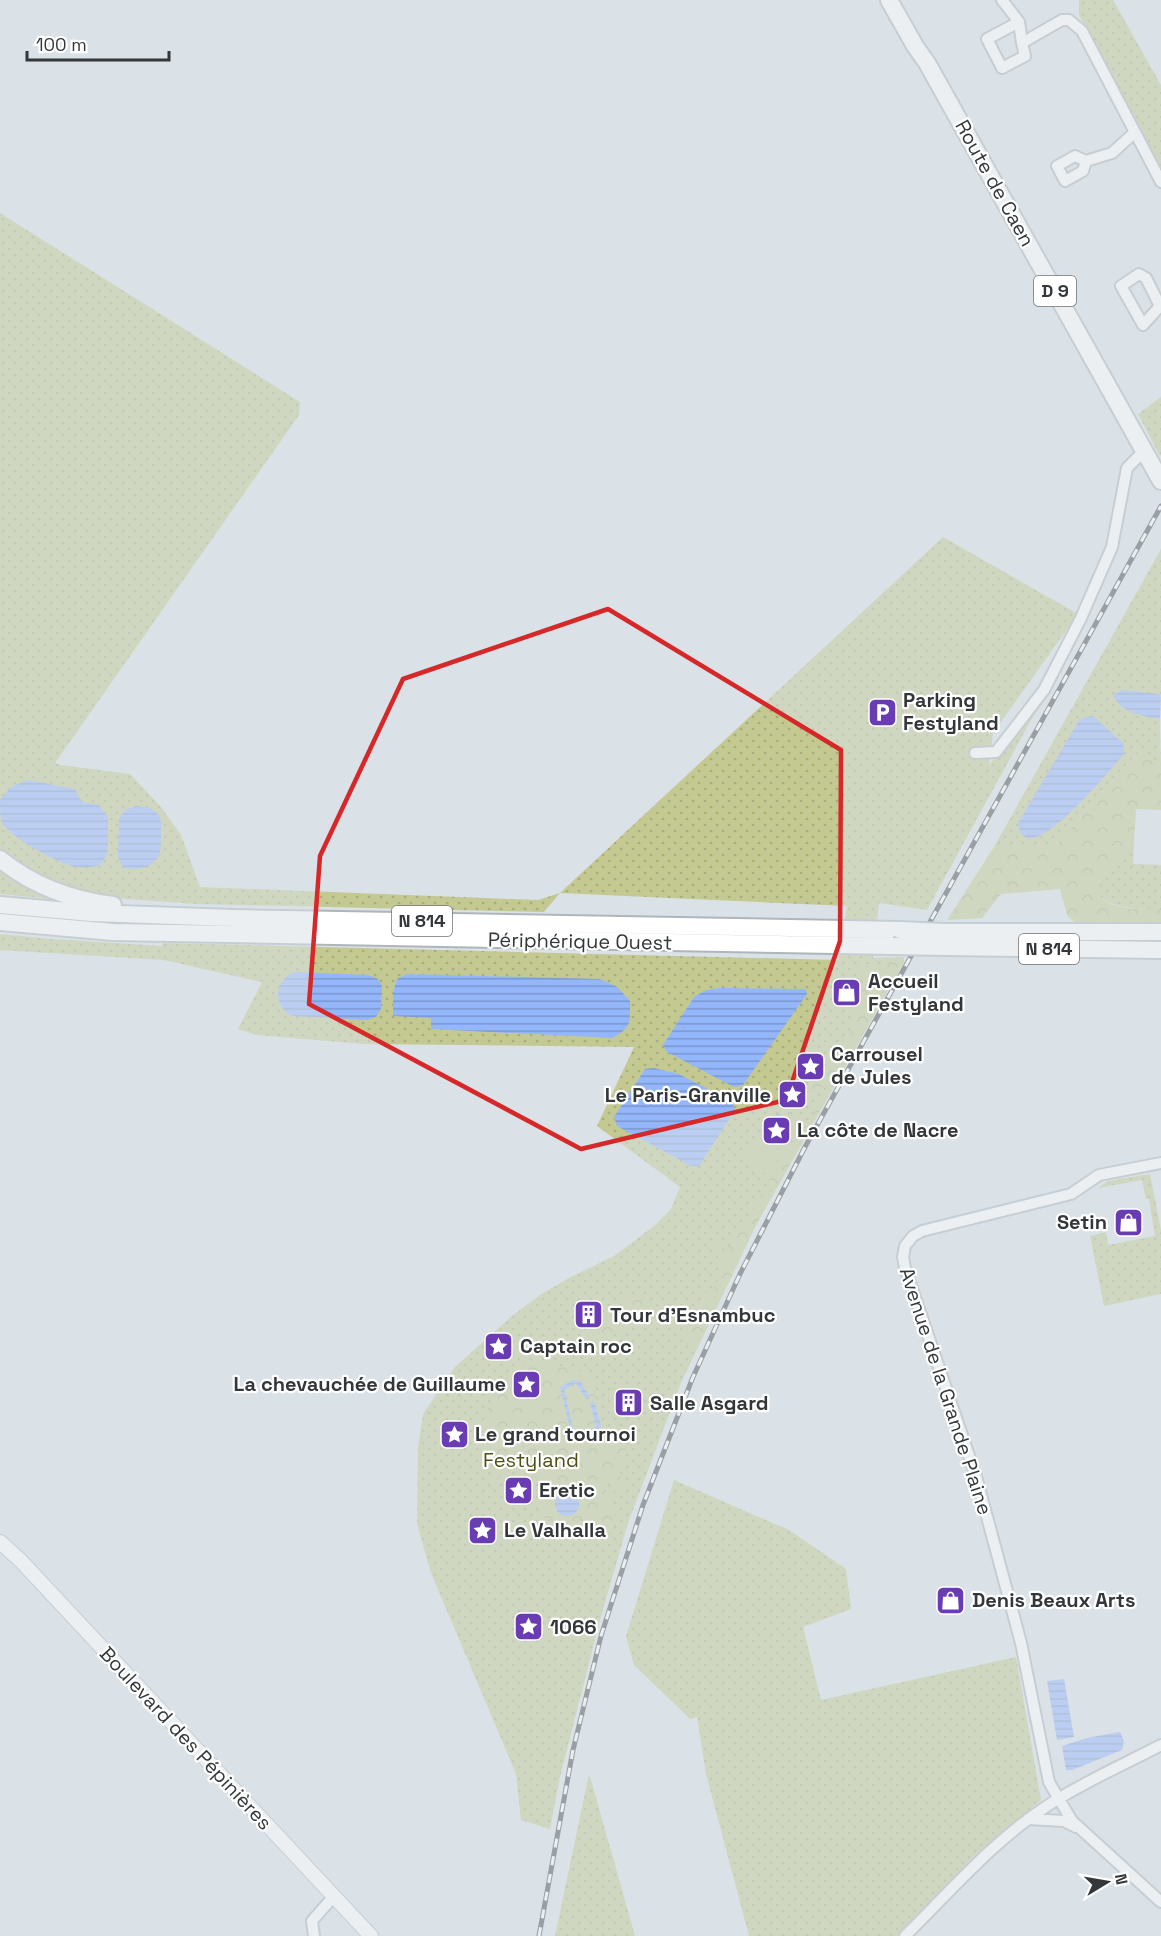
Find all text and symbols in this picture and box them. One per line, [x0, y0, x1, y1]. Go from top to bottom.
scale bar [27, 24, 170, 62]
text: 100 m [36, 33, 87, 56]
street label: Route de Caen [949, 115, 1041, 251]
road number: D 9 [1034, 276, 1076, 306]
place label: Parking Festyland [903, 687, 999, 736]
parking icon: Parking Festyland [866, 696, 898, 728]
road number: N 814 [392, 906, 452, 936]
street label: Périphérique Ouest [488, 926, 672, 956]
road number: N 814 [1019, 934, 1079, 964]
place label: Accueil Festyland [868, 968, 964, 1017]
shop icon: Accueil Festyland [831, 976, 863, 1008]
place label: Carrousel de Jules [831, 1041, 923, 1090]
place icon: Carrousel de Jules [794, 1050, 826, 1082]
place icon: Le Paris-Granville [776, 1079, 808, 1111]
place label: Le Paris-Granville [605, 1082, 771, 1108]
place icon: La côte de Nacre [760, 1114, 792, 1146]
place label: La côte de Nacre [797, 1117, 958, 1143]
shop icon: Setin [1112, 1206, 1144, 1238]
place label: Setin [1057, 1209, 1107, 1235]
street label: Avenue de la Grande Plaine [894, 1264, 998, 1518]
building icon: Tour d'Esnambuc [573, 1299, 605, 1331]
place label: Tour d'Esnambuc [610, 1302, 776, 1328]
place icon: Captain roc [483, 1330, 515, 1362]
place label: Captain roc [520, 1333, 632, 1359]
place icon: La chevauchée de Guillaume [511, 1368, 543, 1400]
place label: La chevauchée de Guillaume [234, 1371, 506, 1397]
building icon: Salle Asgard [613, 1387, 645, 1419]
place label: Salle Asgard [650, 1390, 769, 1416]
place icon: Le grand tournoi [438, 1418, 470, 1450]
place label: Le grand tournoi [475, 1421, 636, 1447]
park label: Festyland [483, 1447, 579, 1473]
place icon: Eretic [502, 1474, 534, 1506]
place label: Eretic [539, 1477, 595, 1503]
place icon: Le Valhalla [467, 1514, 499, 1546]
place label: Le Valhalla [504, 1517, 606, 1543]
shop icon: Denis Beaux Arts [935, 1584, 967, 1616]
place label: Denis Beaux Arts [972, 1587, 1135, 1613]
place icon: 1066 [513, 1611, 545, 1643]
place label: 1066 [550, 1614, 597, 1640]
street label: Boulevard des Pépinières [94, 1641, 278, 1835]
north arrow [1077, 1852, 1137, 1912]
text: N [1110, 1872, 1133, 1887]

